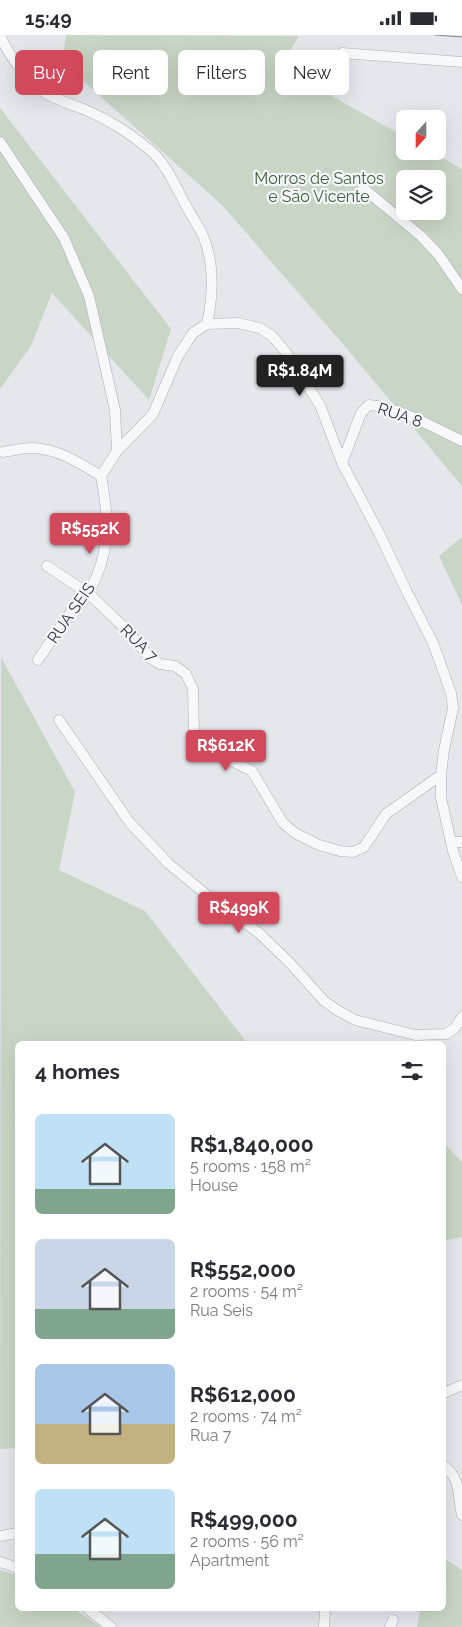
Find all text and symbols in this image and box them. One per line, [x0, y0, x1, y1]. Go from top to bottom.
text: 15:49 [25, 7, 72, 29]
chip: Buy [15, 50, 83, 95]
chip: Rent [93, 50, 168, 95]
chip: Filters [178, 50, 265, 95]
chip: New [275, 50, 349, 95]
north arrow [396, 110, 446, 160]
map controls [396, 110, 446, 220]
park label: Morros de Santos e São Vicente [254, 169, 384, 206]
button: layers [396, 170, 446, 220]
pin: R$1.84M [254, 355, 346, 397]
text: R$1.84M [268, 361, 332, 380]
street label: RUA 8 [375, 399, 425, 431]
pin: R$552K [49, 513, 131, 555]
text: R$552K [61, 519, 119, 538]
street label: RUA SEIS [43, 579, 99, 647]
street label: RUA 7 [116, 620, 162, 666]
pin: R$612K [185, 729, 267, 772]
text: R$612K [197, 736, 255, 755]
pin: R$499K [198, 891, 280, 934]
text: R$499K [209, 898, 269, 917]
icon: filters [398, 1057, 426, 1085]
text: 4 homes [35, 1059, 120, 1084]
text: R$1,840,000 [190, 1132, 314, 1157]
icon: home [75, 1134, 135, 1194]
text: 5 rooms · 158 m² [190, 1157, 311, 1176]
text: House [190, 1176, 238, 1195]
text: R$552,000 [190, 1257, 296, 1282]
icon: home [75, 1259, 135, 1319]
text: 2 rooms · 54 m² [190, 1282, 303, 1301]
text: Rua Seis [190, 1301, 253, 1320]
text: R$612,000 [190, 1382, 296, 1407]
icon: home [75, 1384, 135, 1444]
text: 2 rooms · 74 m² [190, 1407, 302, 1426]
text: Rua 7 [190, 1426, 231, 1445]
text: R$499,000 [190, 1507, 298, 1532]
icon: home [75, 1509, 135, 1569]
text: 2 rooms · 56 m² [190, 1532, 304, 1551]
text: Apartment [190, 1551, 269, 1570]

